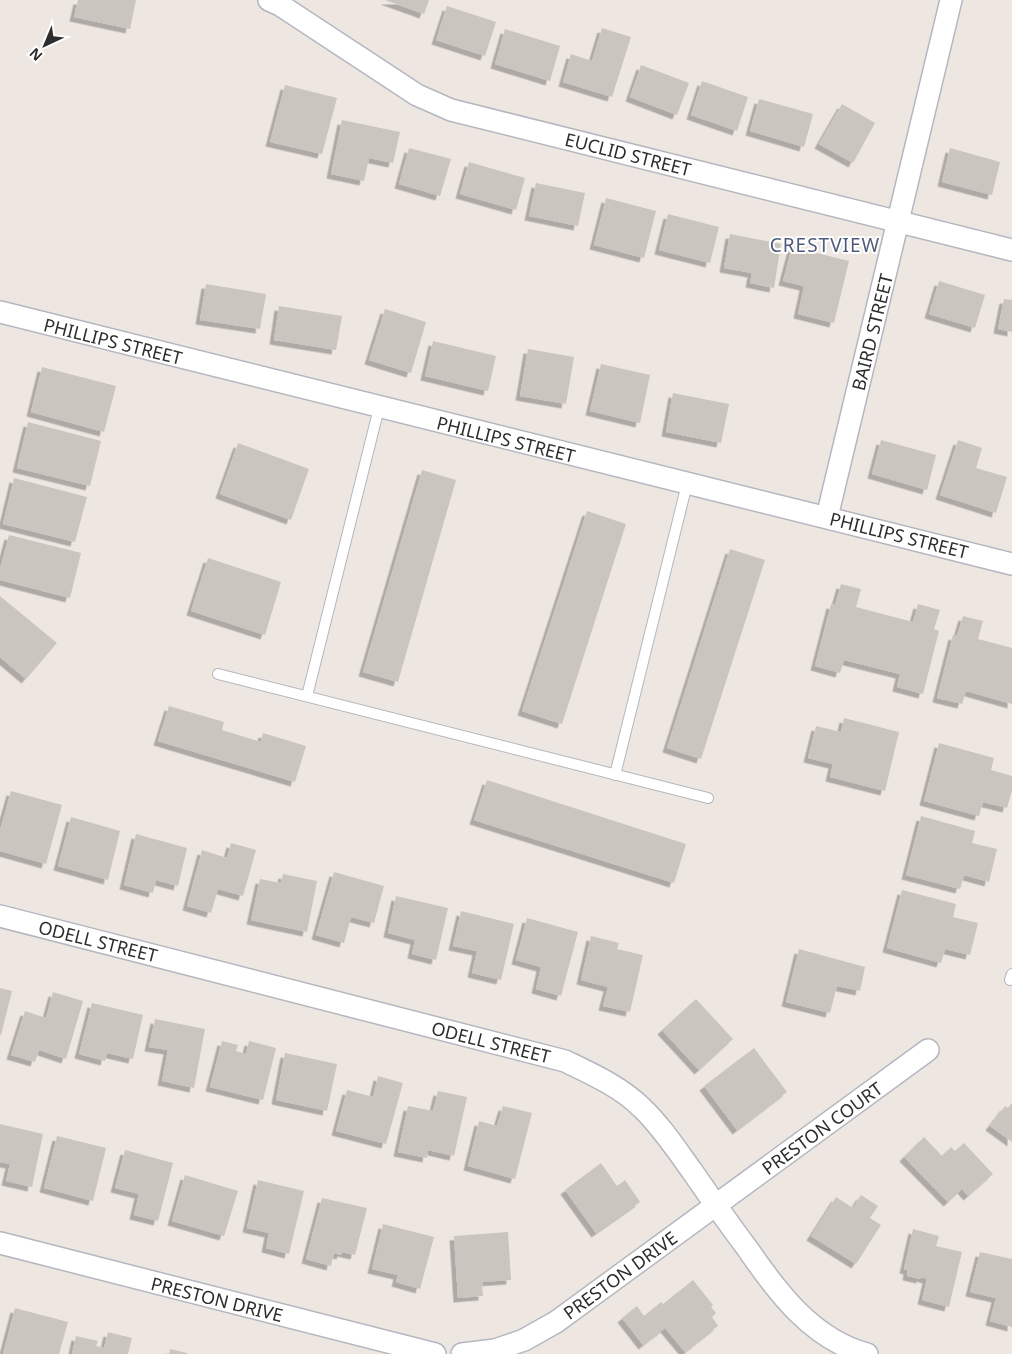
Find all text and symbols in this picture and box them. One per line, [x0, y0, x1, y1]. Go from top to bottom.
north arrow [20, 20, 70, 70]
text: N [25, 44, 46, 66]
street label: EUCLID STREET [563, 127, 693, 181]
district label: CRESTVIEW [770, 232, 880, 258]
street label: BAIRD STREET [846, 271, 898, 393]
street label: PHILLIPS STREET [41, 312, 185, 370]
street label: PHILLIPS STREET [434, 410, 578, 468]
street label: PHILLIPS STREET [827, 506, 971, 564]
street label: ODELL STREET [36, 915, 160, 967]
street label: ODELL STREET [429, 1016, 553, 1068]
street label: PRESTON COURT [757, 1076, 887, 1180]
street label: PRESTON DRIVE [558, 1226, 682, 1324]
street label: PRESTON DRIVE [148, 1271, 286, 1327]

